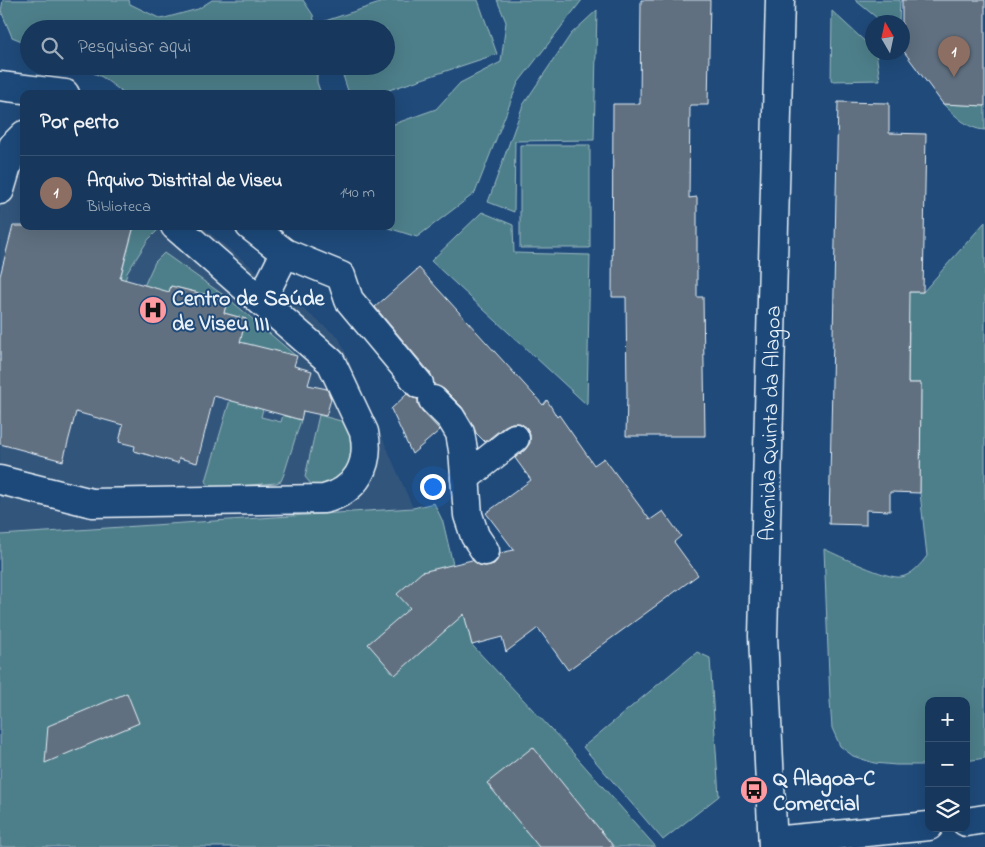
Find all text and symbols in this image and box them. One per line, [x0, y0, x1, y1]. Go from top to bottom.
north arrow [865, 15, 910, 60]
search box [20, 20, 395, 75]
icon: search [38, 34, 66, 62]
text: Pesquisar aqui [78, 34, 191, 61]
pin: 1 [938, 36, 970, 77]
text: Por perto [40, 108, 119, 138]
text: Arquivo Distrital de Viseu [87, 168, 282, 195]
text: 1 [53, 181, 59, 205]
text: 140 m [340, 181, 375, 205]
text: Biblioteca [87, 195, 151, 219]
place label: Centro de Saúde de Viseu III [172, 284, 326, 341]
hospital icon: Centro de Saúde de Viseu III [138, 295, 168, 325]
street label: Avenida Quinta da Alagoa [753, 305, 791, 542]
your location [420, 474, 446, 500]
map controls [925, 697, 970, 832]
button: + [925, 697, 970, 742]
button: − [925, 742, 970, 787]
place label: Q Alagoa-C Comercial [773, 764, 875, 821]
bus stop icon: Q Alagoa-C Comercial [739, 775, 769, 805]
button: layers [925, 787, 970, 832]

